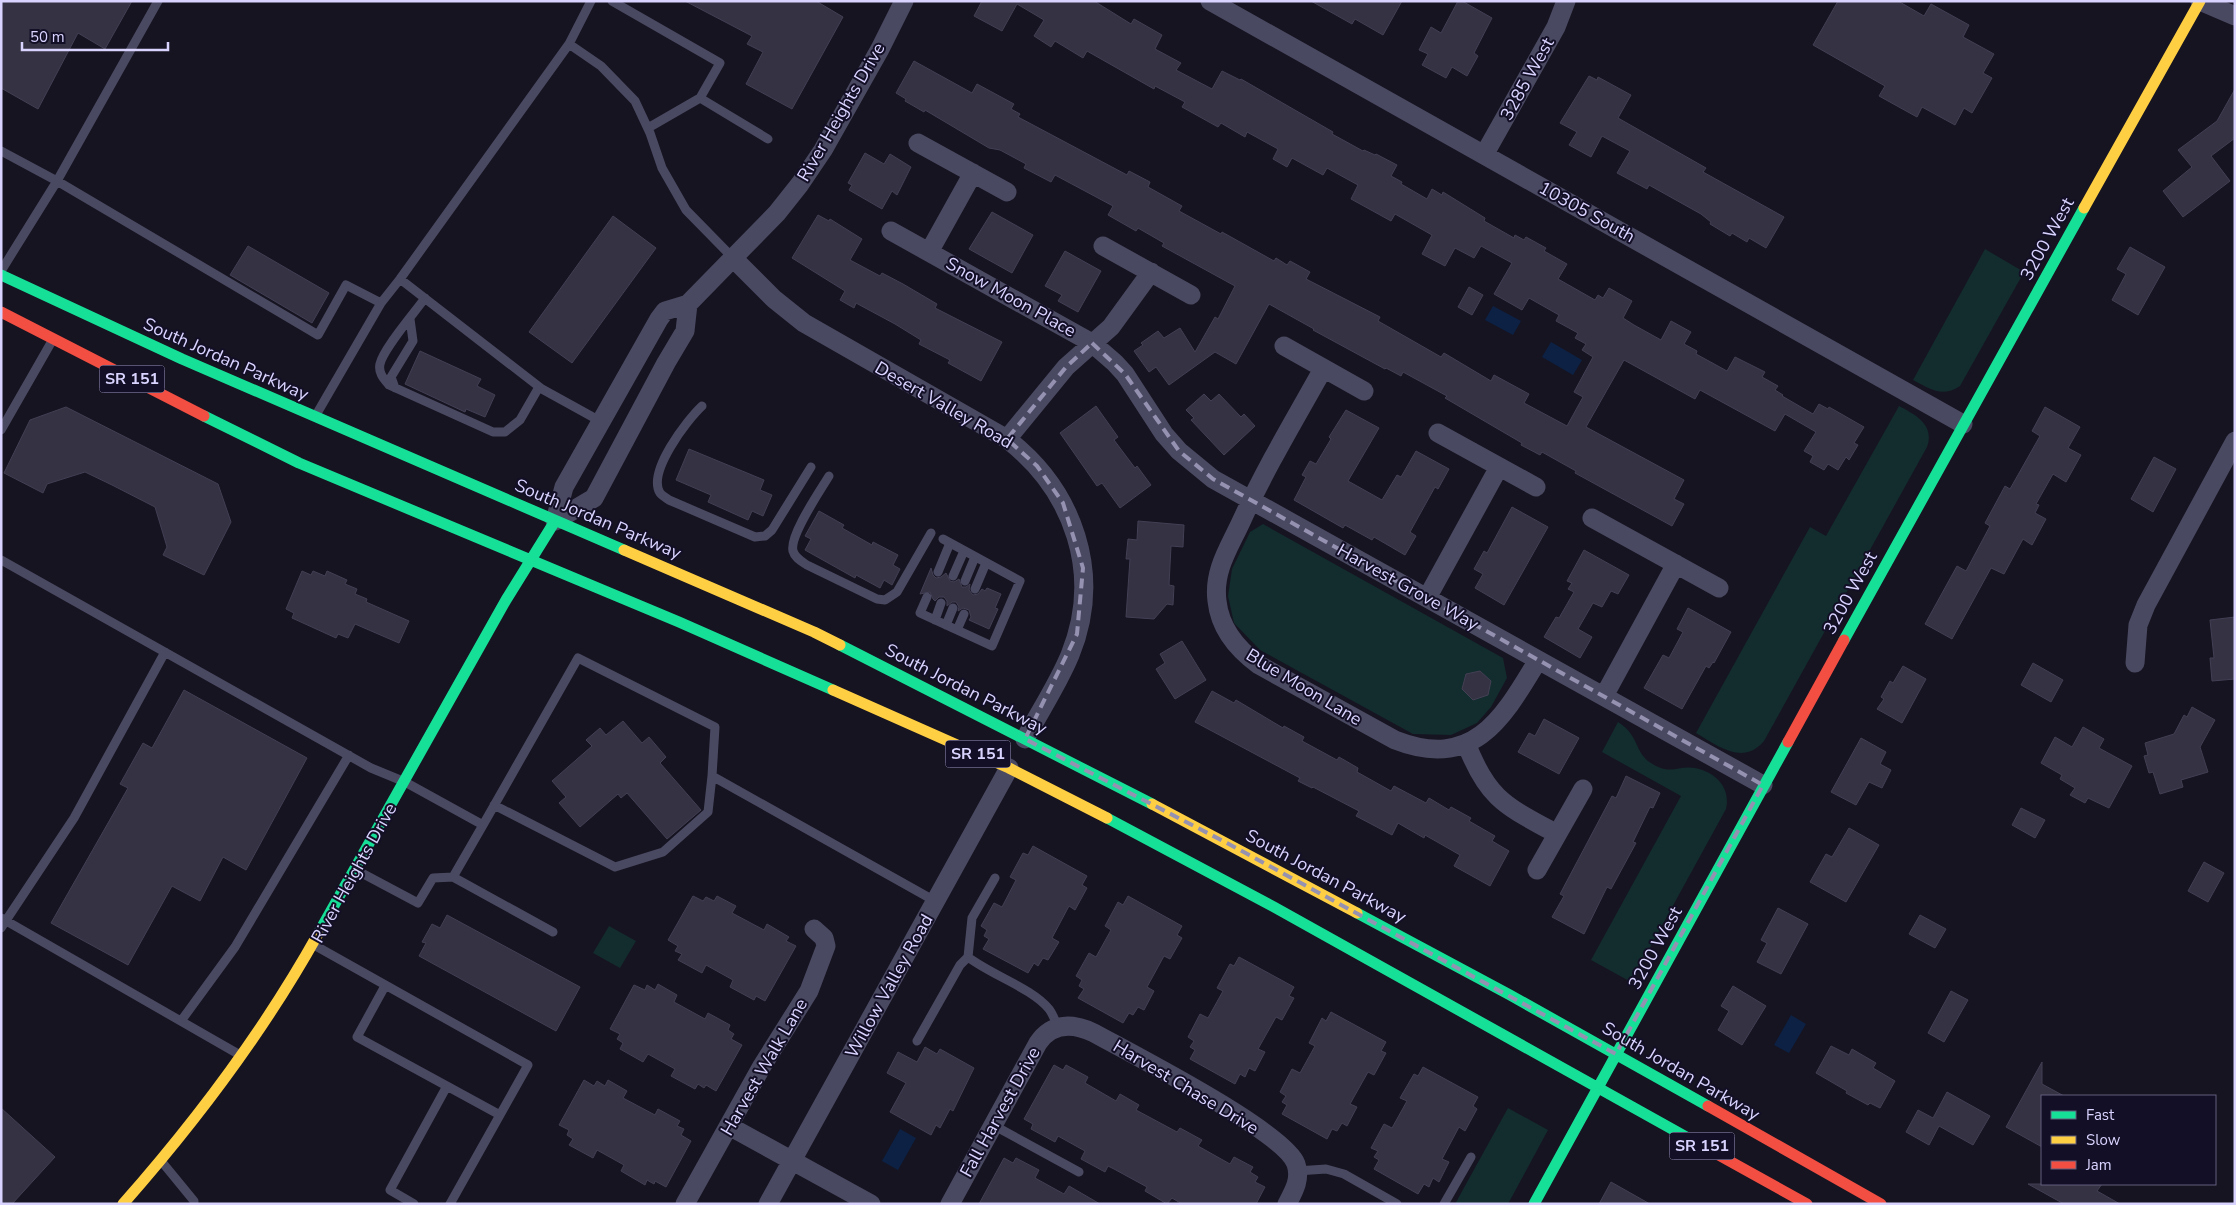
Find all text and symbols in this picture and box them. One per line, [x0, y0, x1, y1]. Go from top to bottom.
scale bar [22, 20, 169, 52]
text: 50 m [30, 27, 65, 47]
street label: 3285 West [1494, 33, 1560, 125]
street label: River Heights Drive [791, 38, 891, 186]
street label: 10305 South [1535, 176, 1639, 248]
street label: 3200 West [2014, 193, 2080, 285]
street label: Snow Moon Place [942, 251, 1080, 343]
street label: South Jordan Parkway [139, 312, 313, 407]
street label: Desert Valley Road [871, 356, 1017, 454]
road number: SR 151 [100, 366, 164, 392]
street label: South Jordan Parkway [511, 473, 686, 565]
street label: Harvest Grove Way [1333, 538, 1484, 636]
street label: 3200 West [1817, 547, 1883, 639]
street label: South Jordan Parkway [881, 638, 1052, 741]
street label: Blue Moon Lane [1242, 643, 1366, 731]
road number: SR 151 [946, 741, 1010, 768]
street label: River Heights Drive [306, 799, 402, 947]
street label: South Jordan Parkway [1241, 823, 1411, 929]
street label: 3200 West [1622, 902, 1688, 994]
street label: Willow Valley Road [840, 910, 938, 1062]
street label: Harvest Walk Lane [715, 994, 813, 1140]
street label: South Jordan Parkway [1598, 1016, 1765, 1126]
street label: Harvest Chase Drive [1109, 1034, 1263, 1140]
street label: Fall Harvest Drive [954, 1043, 1046, 1181]
legend [2041, 1095, 2216, 1185]
text: Fast [2086, 1105, 2115, 1125]
text: Slow [2086, 1130, 2121, 1150]
road number: SR 151 [1670, 1132, 1734, 1160]
text: Jam [2085, 1155, 2112, 1175]

